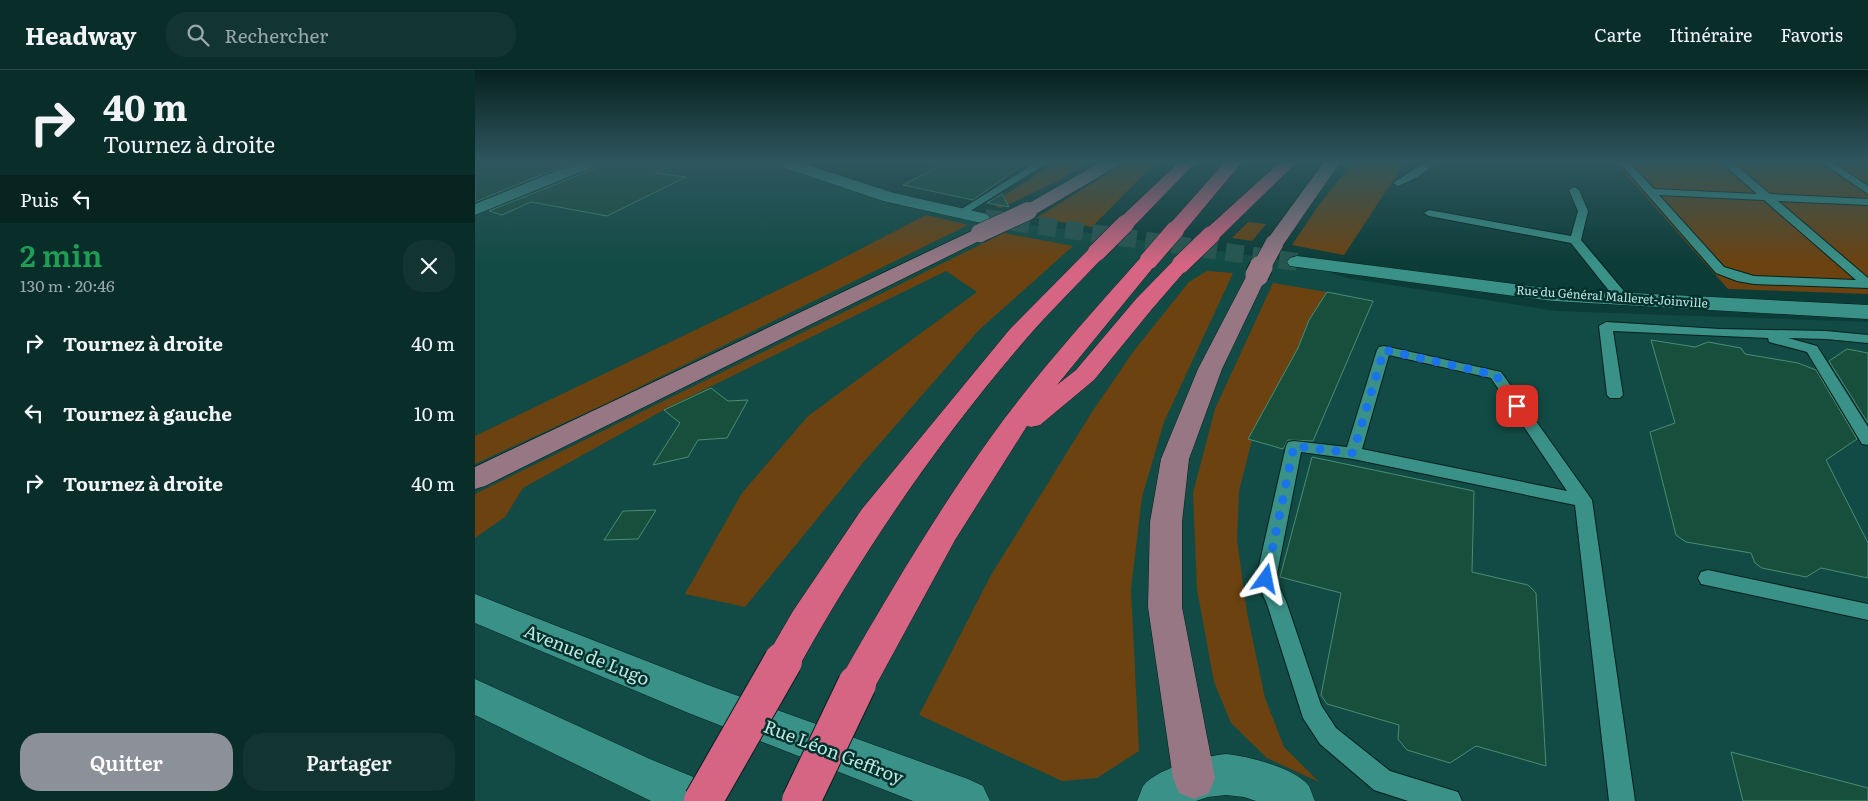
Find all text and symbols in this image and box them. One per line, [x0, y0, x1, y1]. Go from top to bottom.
search box [166, 12, 516, 57]
text: Headway [25, 17, 136, 52]
icon: search [184, 21, 212, 49]
text: Rechercher [224, 21, 328, 49]
text: Carte [1594, 21, 1641, 48]
text: Itinéraire [1669, 21, 1752, 48]
text: Favoris [1780, 21, 1843, 48]
text: 40 m [103, 80, 188, 132]
icon: right [20, 90, 85, 155]
text: Tournez à droite [103, 127, 275, 160]
text: Puis [20, 185, 58, 213]
icon: left [68, 185, 96, 213]
text: 2 min [20, 232, 102, 276]
button: close [403, 240, 455, 292]
text: 130 m · 20:46 [20, 273, 115, 297]
street label: Rue du Général Malleret-Joinville [1516, 280, 1708, 312]
icon: right [20, 329, 48, 357]
text: Tournez à droite [63, 329, 223, 357]
text: 40 m [411, 329, 455, 357]
pin [1496, 385, 1538, 427]
icon: arrive [1503, 392, 1531, 420]
icon: left [20, 399, 48, 427]
text: Tournez à gauche [63, 399, 232, 427]
text: 10 m [414, 399, 455, 427]
icon: right [20, 469, 48, 497]
text: Tournez à droite [63, 469, 223, 497]
text: 40 m [411, 469, 455, 497]
position arrow [1239, 552, 1291, 604]
street label: Avenue de Lugo [520, 617, 654, 691]
street label: Rue Léon Geffroy [760, 712, 909, 790]
button: Quitter [20, 733, 233, 791]
button: Partager [243, 733, 455, 791]

